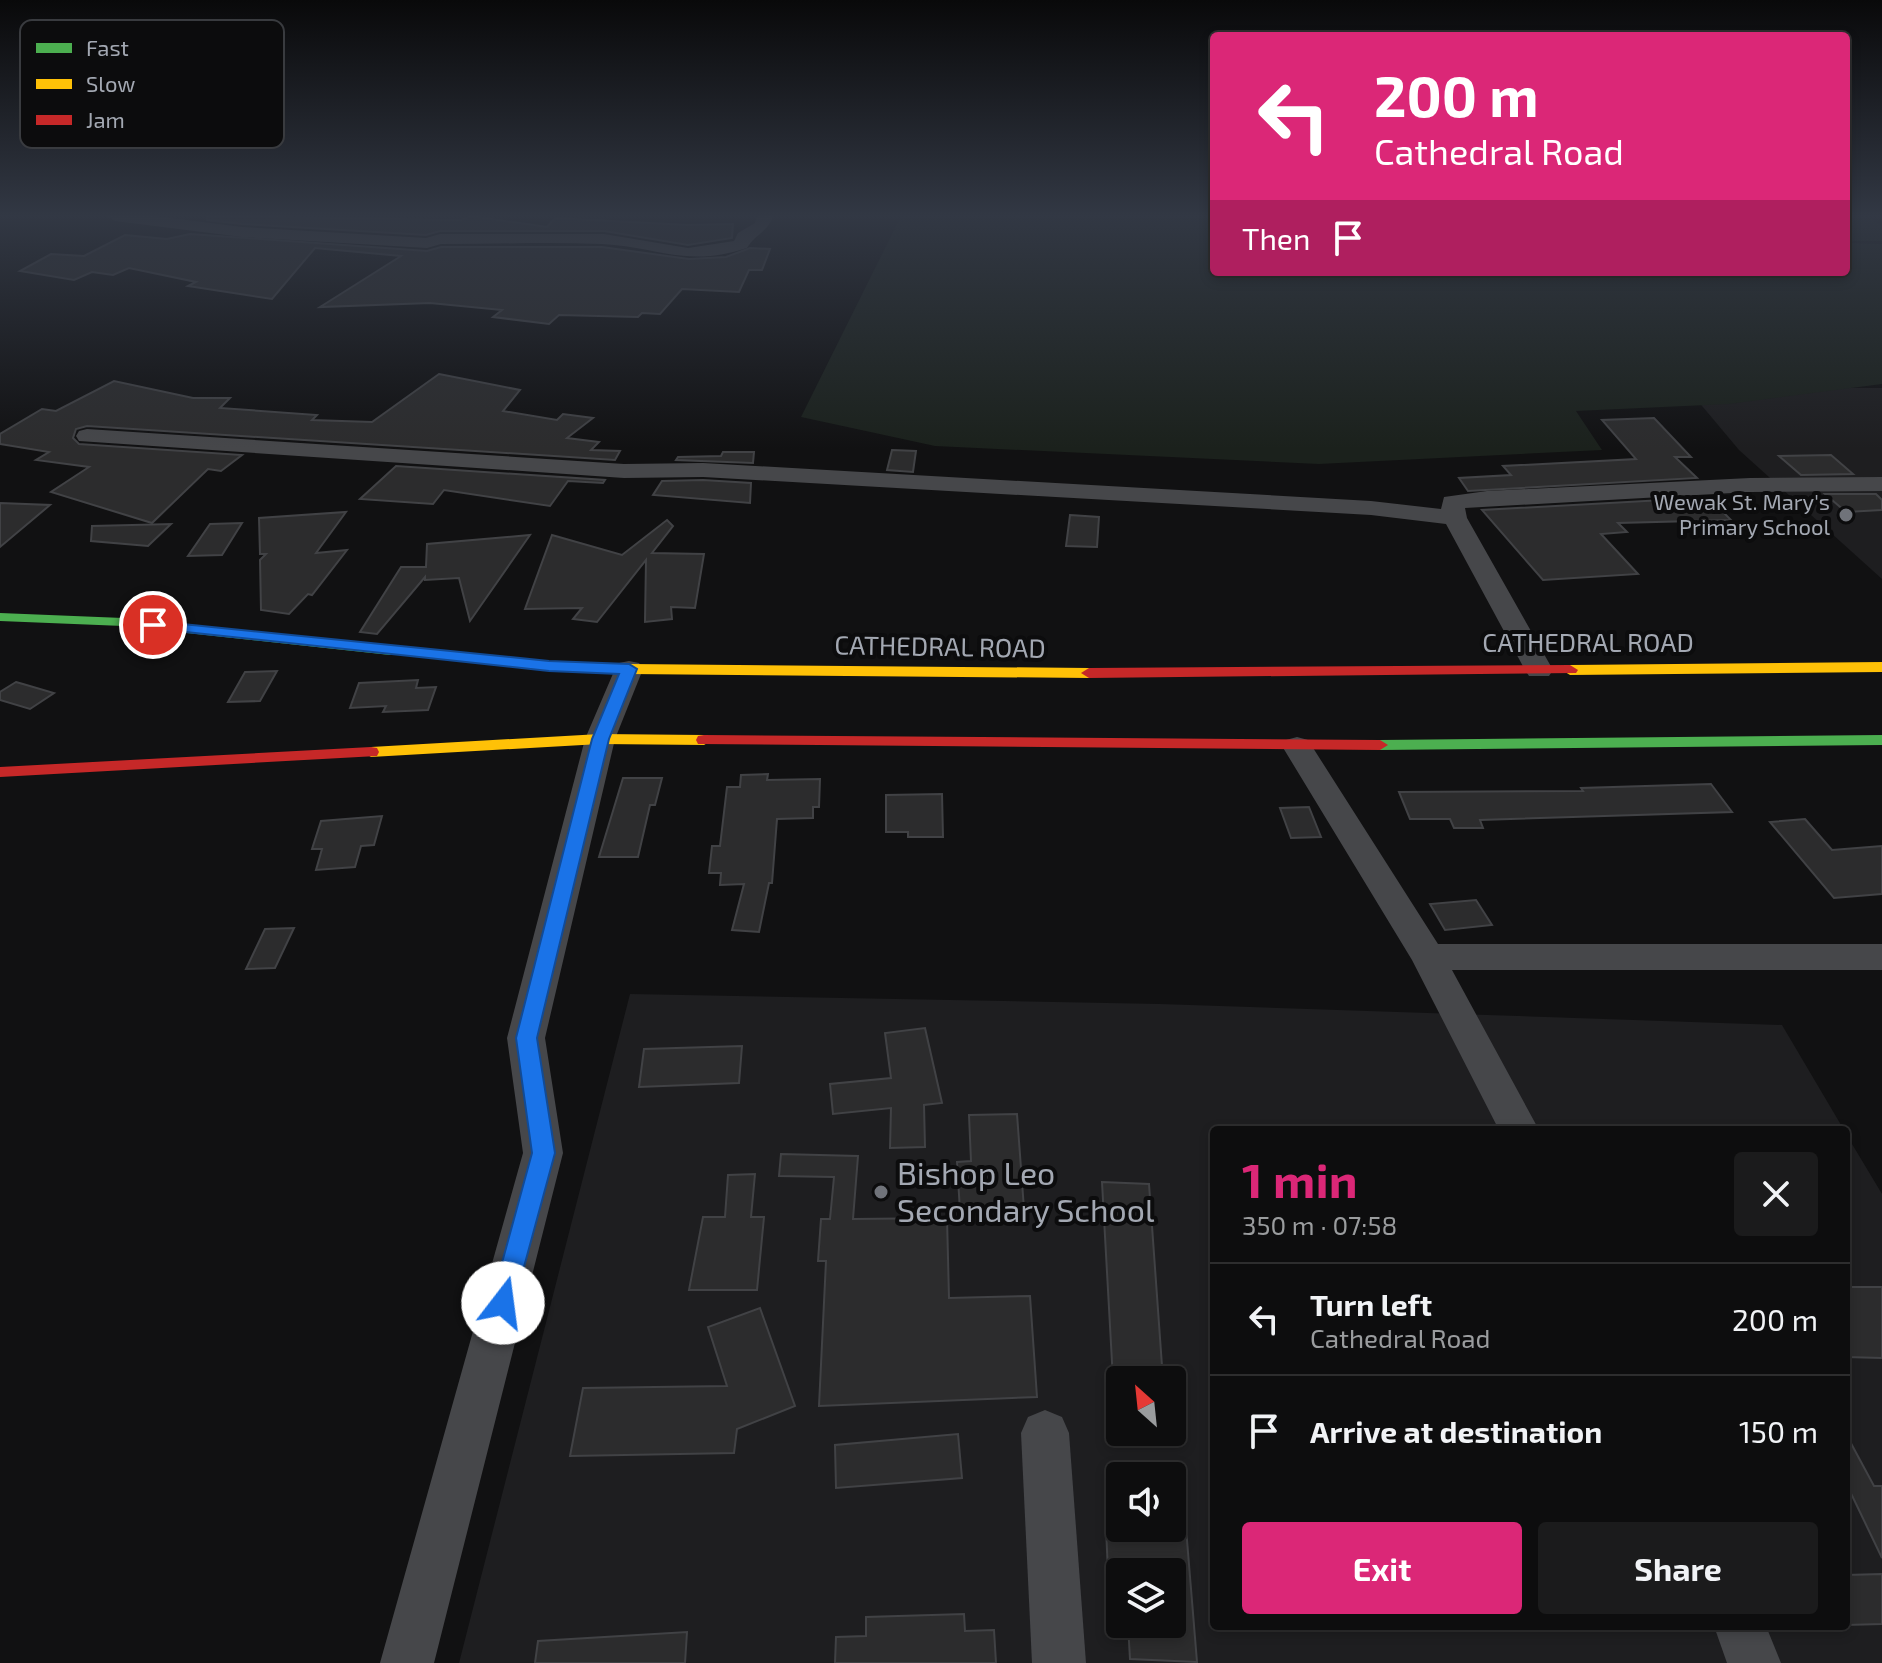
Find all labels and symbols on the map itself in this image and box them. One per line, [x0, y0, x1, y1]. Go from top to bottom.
legend [20, 20, 284, 148]
text: Fast [86, 34, 129, 60]
text: Slow [86, 70, 135, 96]
text: Jam [86, 106, 125, 132]
place label: Wewak St. Mary's Primary School [1654, 488, 1830, 539]
marker: Wewak St. Mary's Primary School [1837, 506, 1855, 524]
pin [119, 591, 187, 659]
street label: CATHEDRAL ROAD [1482, 626, 1694, 657]
street label: CATHEDRAL ROAD [834, 628, 1046, 663]
place label: Bishop Leo Secondary School [897, 1153, 1155, 1228]
marker: Bishop Leo Secondary School [872, 1183, 890, 1201]
position arrow [461, 1261, 545, 1345]
north arrow [1106, 1366, 1186, 1446]

